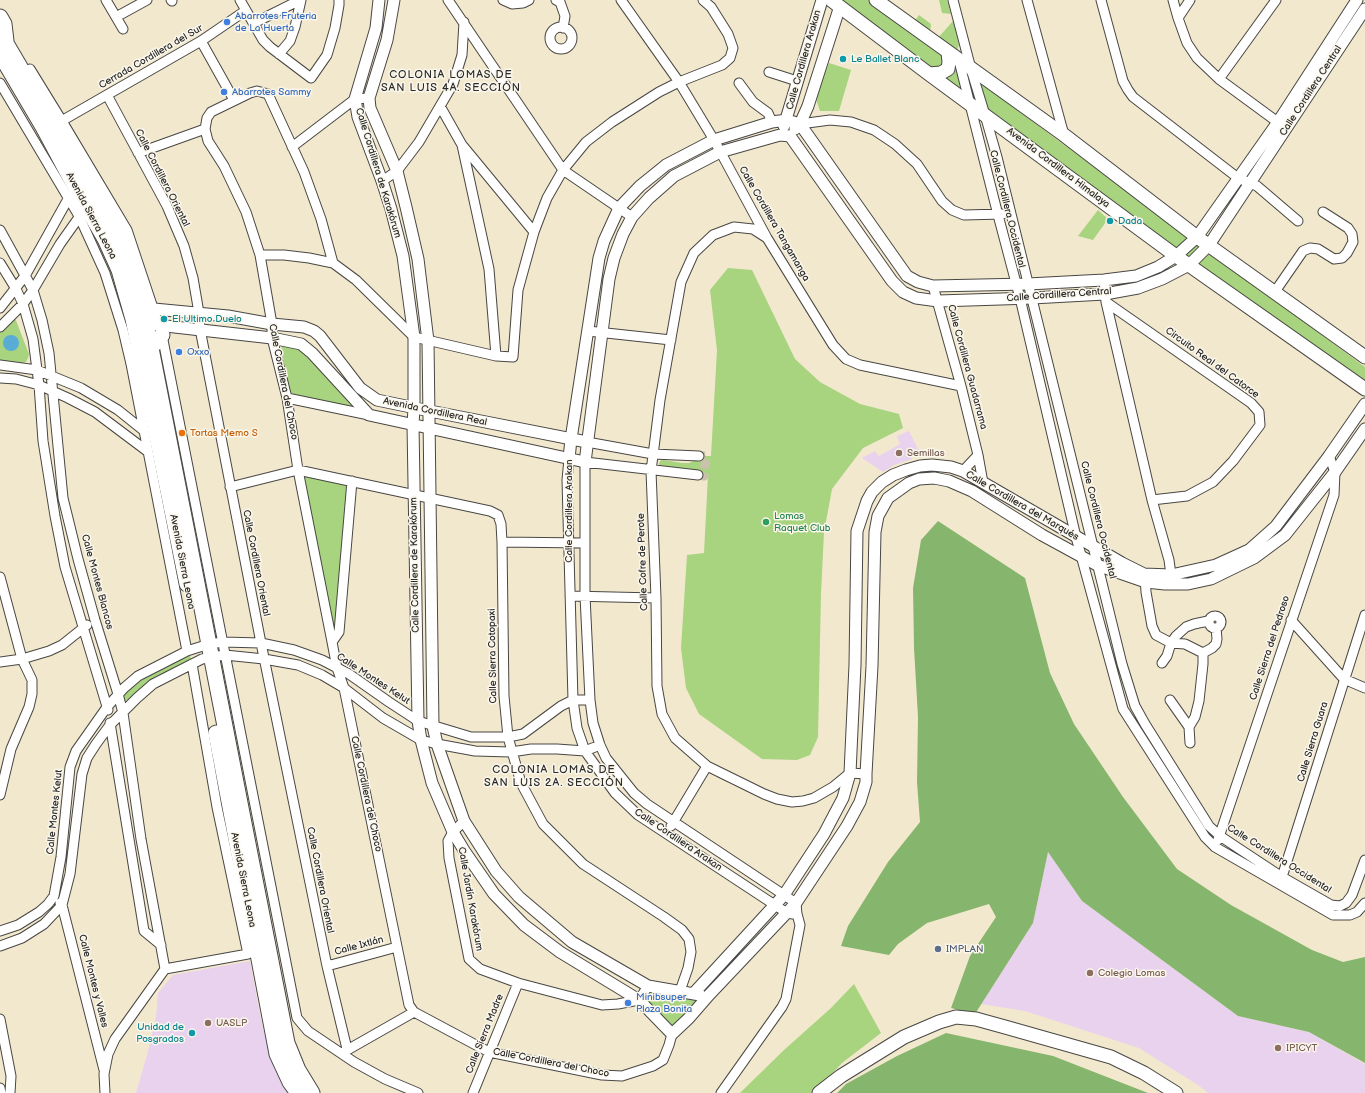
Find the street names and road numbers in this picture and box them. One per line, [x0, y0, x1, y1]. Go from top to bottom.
street label: Calle Cordillera Arakan [784, 9, 824, 111]
street label: Cerrada Cordillera del Sur [97, 22, 205, 92]
street label: Calle Cordillera Central [1277, 44, 1345, 138]
street label: Calle Cordillera de Karakórum [352, 106, 404, 240]
street label: Avenida Cordillera Himalaya [1004, 125, 1112, 211]
street label: Calle Cordillera Oriental [132, 127, 192, 229]
street label: Calle Cordillera Occidental [987, 149, 1027, 269]
street label: Calle Cordillera Tangamanga [736, 164, 812, 284]
street label: Avenida Sierra Leona [63, 171, 119, 261]
street label: Calle Cordillera Central [1006, 285, 1112, 305]
street label: Calle Cordillera Guadarrama [945, 303, 989, 431]
street label: Calle Cordillera del Choco [266, 323, 300, 441]
street label: Circuito Real del Catorce [1163, 325, 1261, 401]
street label: Avenida Cordillera Real [382, 395, 488, 429]
street label: Calle Cordillera Arakan [563, 459, 575, 563]
street label: Calle Cordillera Occidental [1078, 460, 1118, 580]
street label: Calle Cordillera del Marqués [963, 469, 1081, 543]
street label: Calle Cordillera de Karakórum [408, 497, 422, 633]
street label: Calle Cordillera Oriental [240, 509, 272, 617]
street label: Avenida Sierra Leona [167, 513, 197, 611]
street label: Calle Cofre de Perote [635, 513, 651, 611]
street label: Calle Montes Blancos [78, 533, 116, 631]
street label: Calle Sierra del Pedroso [1247, 594, 1293, 702]
street label: Calle Sierra Cotopaxi [486, 608, 500, 704]
street label: Calle Montes Kelut [334, 651, 412, 707]
street label: Calle Sierra Guara [1295, 700, 1331, 784]
street label: Calle Cordillera del Choco [348, 735, 384, 853]
street label: Calle Montes Kelut [45, 769, 65, 855]
street label: Calle Cordillera Arakan [632, 806, 724, 874]
street label: Calle Cordillera Occidental [1225, 822, 1333, 896]
street label: Calle Cordillera Oriental [304, 826, 336, 934]
street label: Avenida Sierra Leona [228, 831, 258, 929]
street label: Calle Jardín Karakórum [455, 846, 485, 952]
street label: Calle Montes y Valles [76, 933, 110, 1029]
street label: Calle Ixtlán [333, 934, 385, 958]
street label: Calle Sierra Madre [464, 992, 506, 1076]
street label: Calle Cordillera del Choco [492, 1046, 610, 1080]

